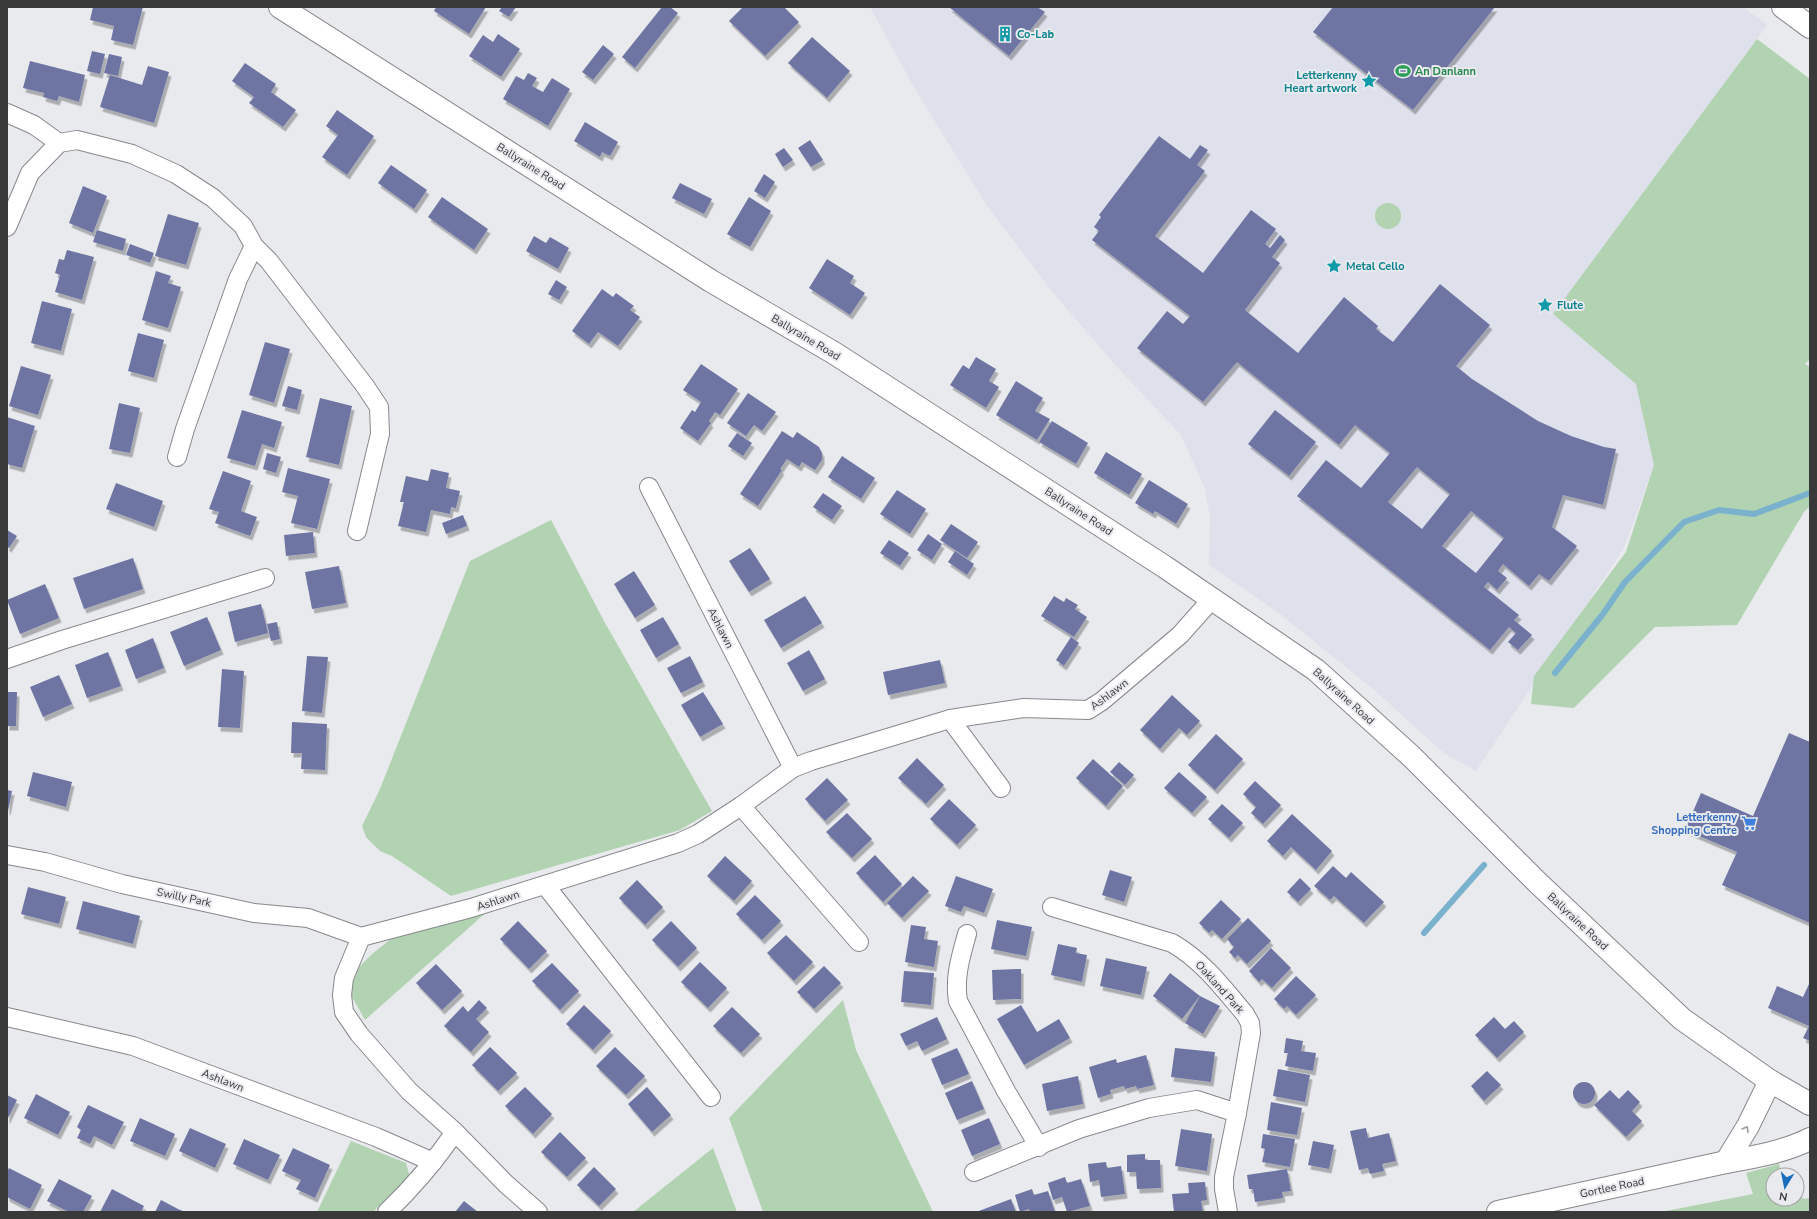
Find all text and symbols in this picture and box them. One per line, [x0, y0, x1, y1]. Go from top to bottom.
building icon: Co-Lab [996, 25, 1014, 43]
place label: Co-Lab [1017, 27, 1055, 42]
sports icon: An Danlann [1394, 62, 1412, 80]
place label: An Danlann [1415, 64, 1476, 79]
place label: Letterkenny Heart artwork [1284, 68, 1358, 96]
place icon: Letterkenny Heart artwork [1360, 72, 1378, 90]
street label: Ballyraine Road [494, 139, 568, 193]
place icon: Metal Cello [1325, 257, 1343, 275]
place label: Metal Cello [1346, 259, 1405, 274]
place icon: Flute [1536, 296, 1554, 314]
place label: Flute [1557, 298, 1583, 313]
street label: Ballyraine Road [768, 311, 843, 364]
street label: Ballyraine Road [1042, 484, 1116, 539]
street label: Ashlawn [704, 605, 737, 651]
street label: Ballyraine Road [1310, 665, 1378, 728]
street label: Ashlawn [1087, 675, 1131, 714]
place label: Letterkenny Shopping Centre [1651, 810, 1737, 838]
supermarket icon: Letterkenny Shopping Centre [1740, 814, 1758, 832]
street label: Swilly Park [155, 884, 213, 911]
street label: Ashlawn [475, 887, 521, 914]
street label: Ballyraine Road [1544, 889, 1611, 953]
street label: Oakland Park [1192, 958, 1248, 1017]
street label: Ashlawn [200, 1066, 246, 1095]
one-way arrow [1742, 1125, 1749, 1133]
north arrow [1765, 1167, 1805, 1207]
street label: Gortlee Road [1579, 1173, 1646, 1202]
text: N [1778, 1188, 1789, 1204]

